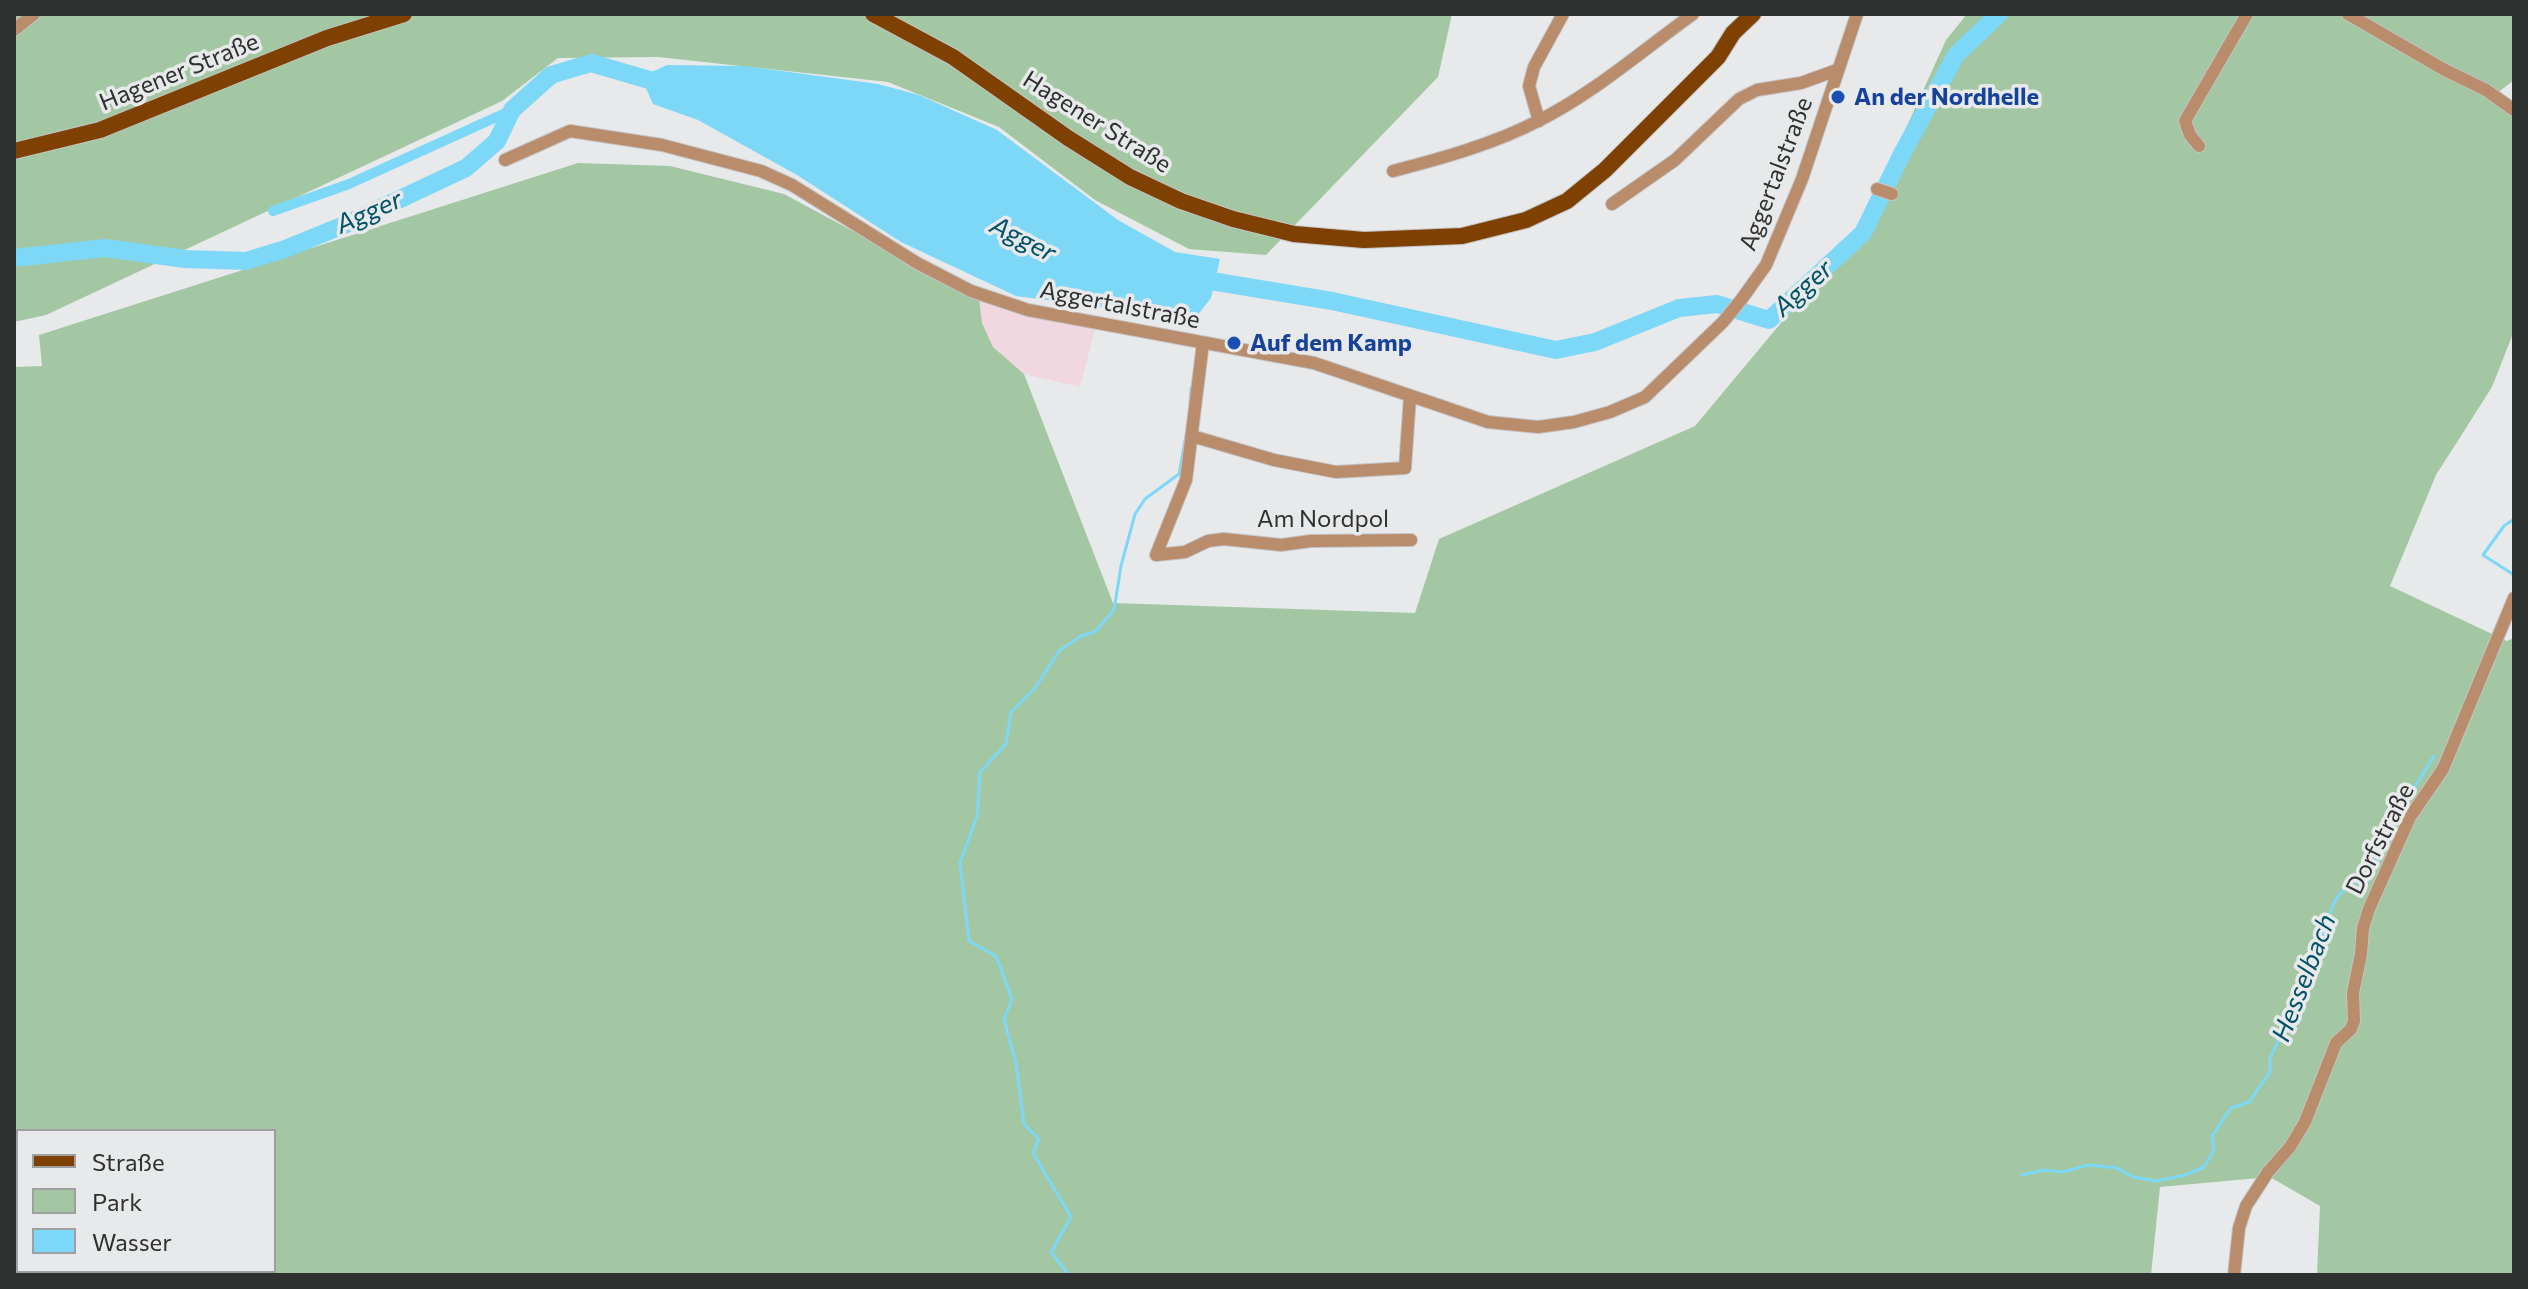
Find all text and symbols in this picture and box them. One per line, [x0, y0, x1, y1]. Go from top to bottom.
street label: Hagener Straße [95, 27, 263, 117]
street label: Hagener Straße [1018, 65, 1176, 179]
place label: An der Nordhelle [1854, 83, 2039, 111]
marker: An der Nordhelle [1829, 88, 1847, 106]
street label: Aggertalstraße [1733, 93, 1819, 255]
water label: Agger [331, 184, 407, 240]
water label: Agger [985, 209, 1061, 269]
water label: Agger [1767, 253, 1839, 323]
street label: Aggertalstraße [1038, 275, 1202, 335]
place label: Auf dem Kamp [1250, 329, 1412, 357]
marker: Auf dem Kamp [1225, 334, 1243, 352]
street label: Am Nordpol [1257, 505, 1389, 533]
street label: Dorfstraße [2340, 779, 2420, 899]
water label: Hesselbach [2265, 910, 2343, 1046]
legend [16, 1129, 276, 1273]
text: Straße [92, 1147, 165, 1176]
text: Park [92, 1187, 142, 1216]
text: Wasser [92, 1227, 172, 1256]

